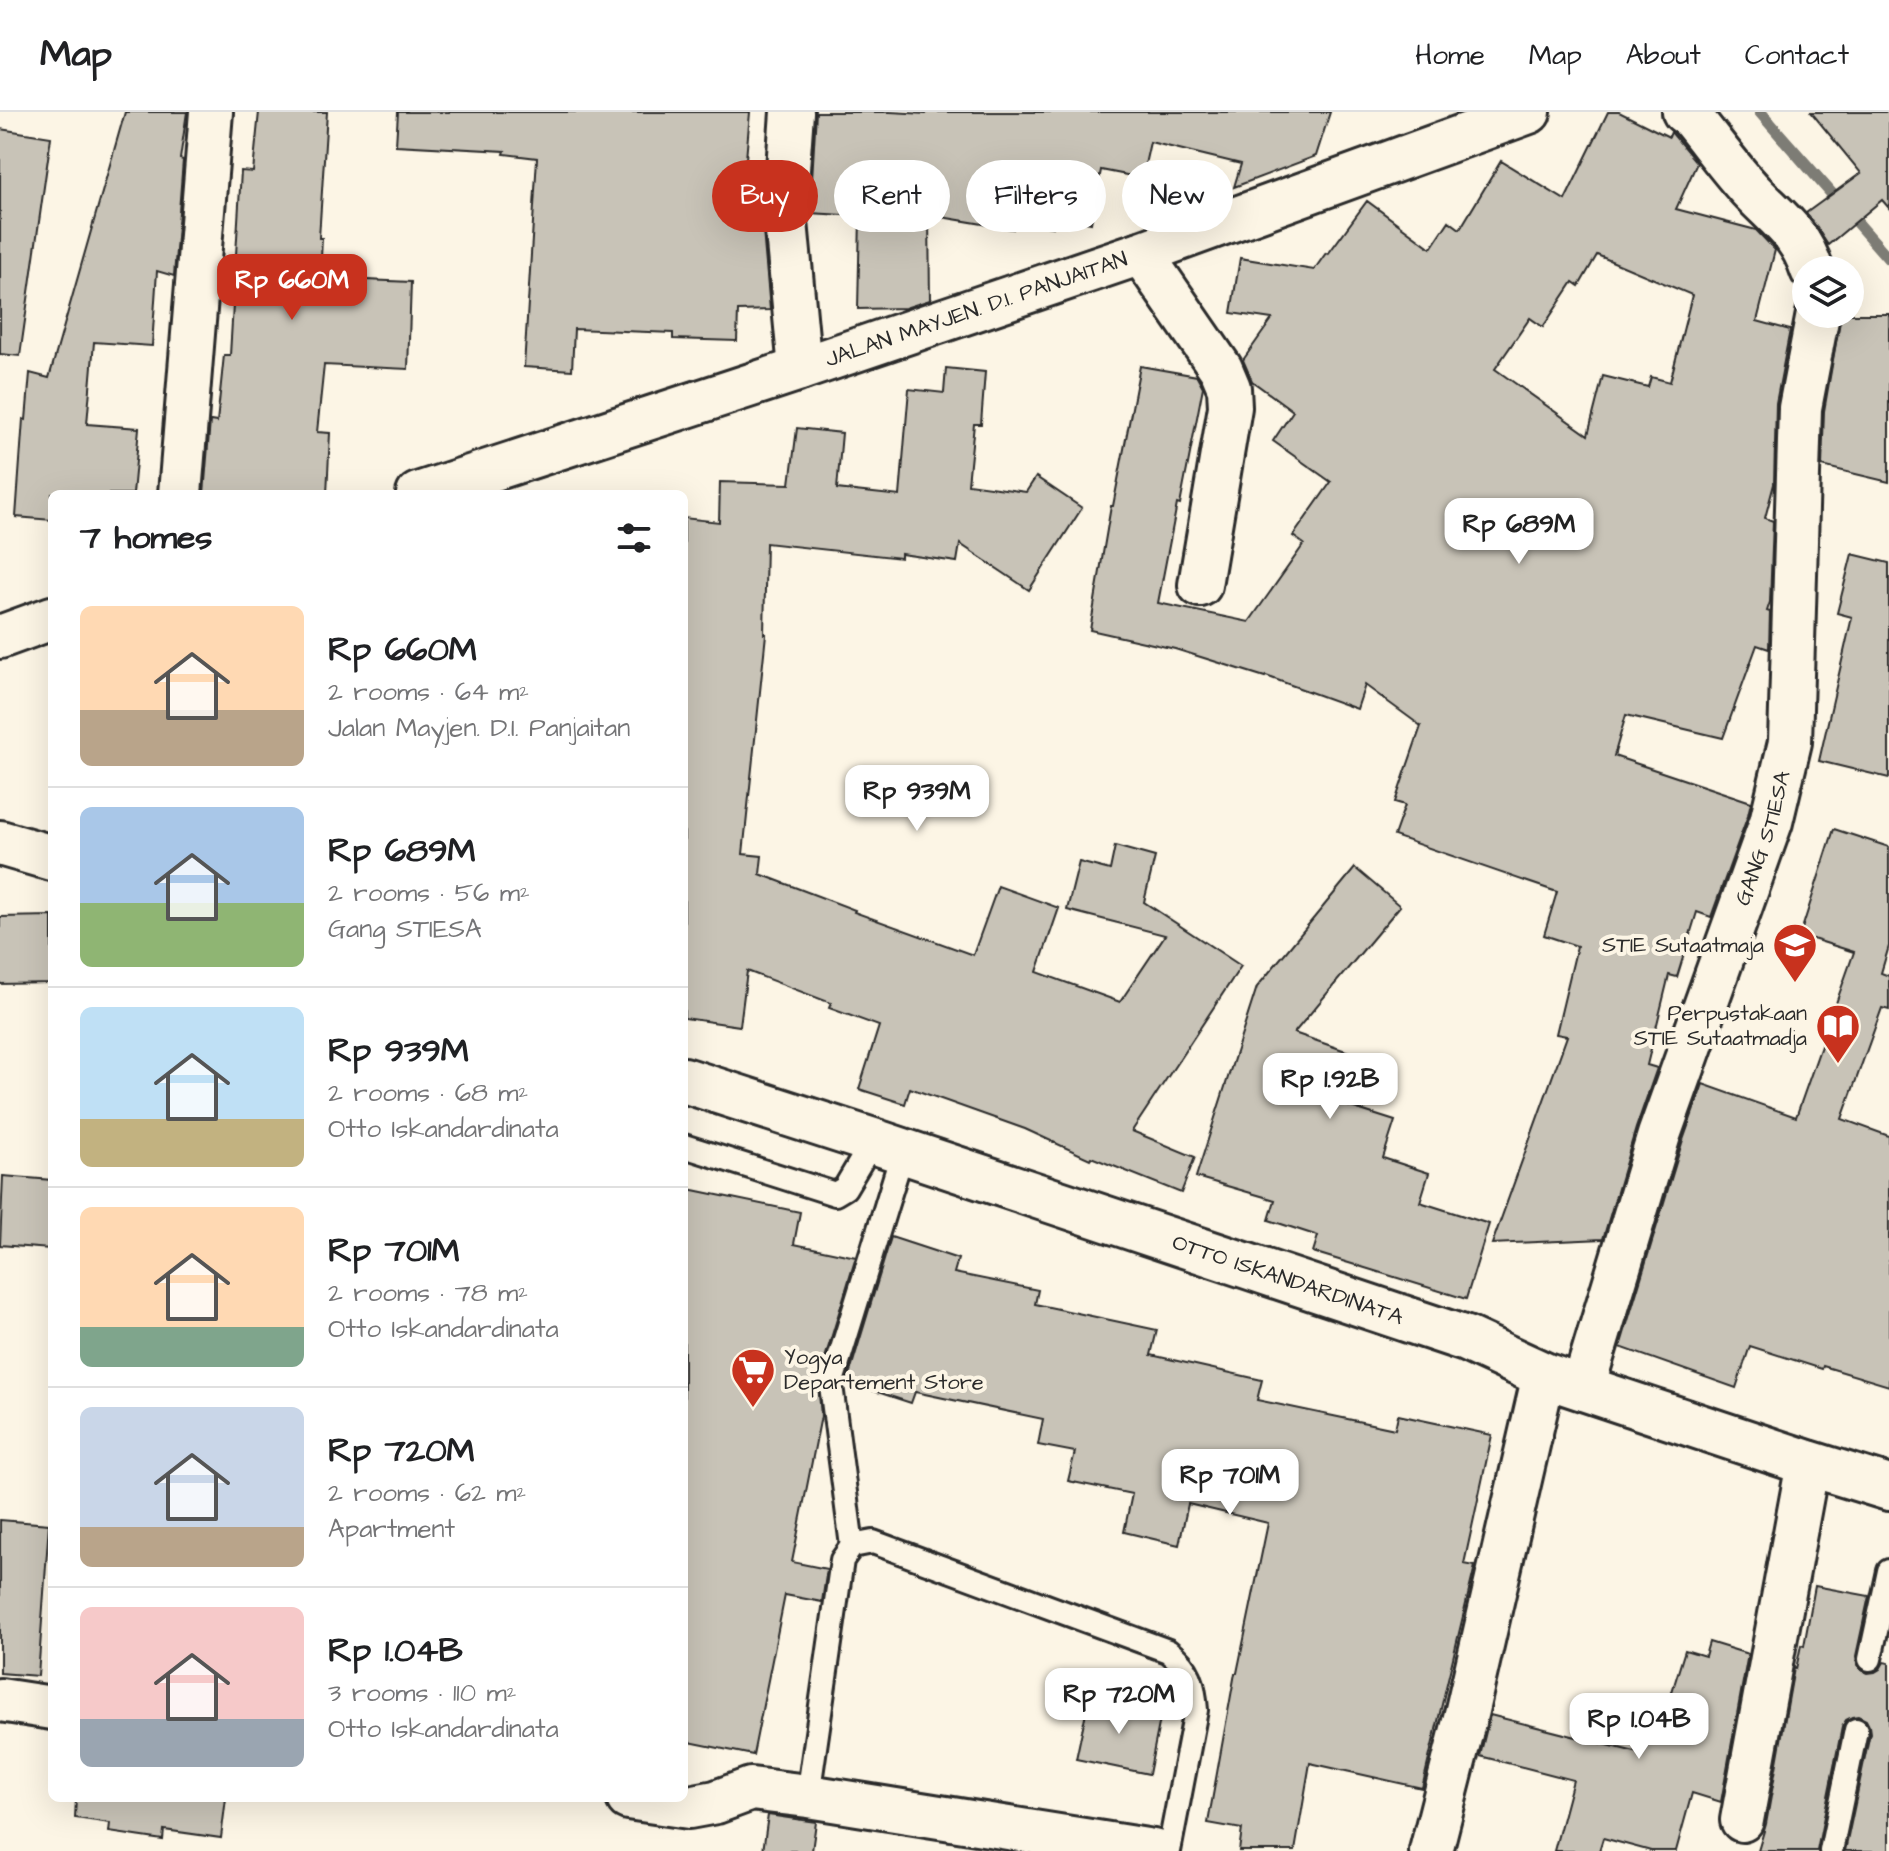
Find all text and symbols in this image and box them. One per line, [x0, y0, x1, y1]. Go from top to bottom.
text: Map [40, 29, 112, 81]
text: Home [1415, 36, 1485, 75]
text: Map [1529, 36, 1582, 75]
text: About [1626, 36, 1701, 75]
text: Contact [1745, 36, 1849, 75]
chip: Buy [712, 160, 818, 232]
chip: Rent [834, 160, 950, 232]
chip: Filters [966, 160, 1106, 232]
chip: New [1122, 160, 1233, 232]
street label: JALAN MAYJEN. D.I. PANJAITAN [821, 243, 1132, 375]
pin: Rp 660M [218, 254, 366, 322]
map controls [1792, 256, 1864, 328]
button: layers [1792, 256, 1864, 328]
text: Rp 660M [235, 262, 349, 298]
pin: Rp 689M [1445, 498, 1593, 566]
text: Rp 689M [1463, 506, 1575, 542]
text: 7 homes [80, 514, 212, 562]
icon: filters [612, 516, 656, 560]
text: Rp 660M [328, 626, 477, 674]
icon: home [144, 638, 240, 734]
text: 2 rooms · 64 m² [328, 674, 529, 710]
text: Jalan Mayjen. D.I. Panjaitan [328, 710, 630, 746]
pin: Rp 939M [843, 765, 991, 833]
street label: GANG STIESA [1727, 768, 1798, 910]
text: Rp 939M [863, 773, 971, 809]
text: Rp 689M [328, 827, 476, 875]
icon: home [144, 839, 240, 935]
text: 2 rooms · 56 m² [328, 875, 530, 911]
text: Gang STIESA [328, 911, 482, 947]
school or university icon: STIE Sutaatmaja [1771, 921, 1819, 984]
place label: STIE Sutaatmaja [1602, 930, 1764, 961]
place label: Perpustakaan STIE Sutaatmadja [1634, 998, 1807, 1054]
library icon: Perpustakaan STIE Sutaatmadja [1814, 1002, 1862, 1065]
text: Rp 939M [328, 1027, 469, 1075]
icon: home [144, 1039, 240, 1135]
pin: Rp 1.92B [1247, 1053, 1413, 1121]
text: Rp 1.92B [1281, 1061, 1379, 1097]
text: 2 rooms · 68 m² [328, 1075, 528, 1111]
text: Otto Iskandardinata [328, 1111, 559, 1147]
text: Rp 701M [328, 1227, 460, 1275]
street label: OTTO ISKANDARDINATA [1168, 1227, 1407, 1333]
icon: home [144, 1239, 240, 1335]
text: 2 rooms · 78 m² [328, 1275, 528, 1311]
text: Otto Iskandardinata [328, 1311, 559, 1347]
place label: Yogya Departement Store [784, 1342, 984, 1398]
supermarket icon: Yogya Departement Store [729, 1346, 777, 1409]
text: Rp 720M [328, 1427, 475, 1475]
icon: home [144, 1439, 240, 1535]
pin: Rp 701M [1156, 1449, 1304, 1517]
text: Rp 701M [1180, 1457, 1280, 1493]
text: 2 rooms · 62 m² [328, 1475, 526, 1511]
text: Apartment [328, 1511, 455, 1547]
text: Rp 1.04B [328, 1627, 463, 1675]
icon: home [144, 1639, 240, 1735]
pin: Rp 720M [1045, 1668, 1193, 1736]
text: 3 rooms · 110 m² [328, 1675, 516, 1711]
text: Rp 720M [1063, 1676, 1175, 1712]
pin: Rp 1.04B [1556, 1693, 1722, 1761]
text: Rp 1.04B [1588, 1701, 1690, 1737]
text: Otto Iskandardinata [328, 1711, 559, 1747]

